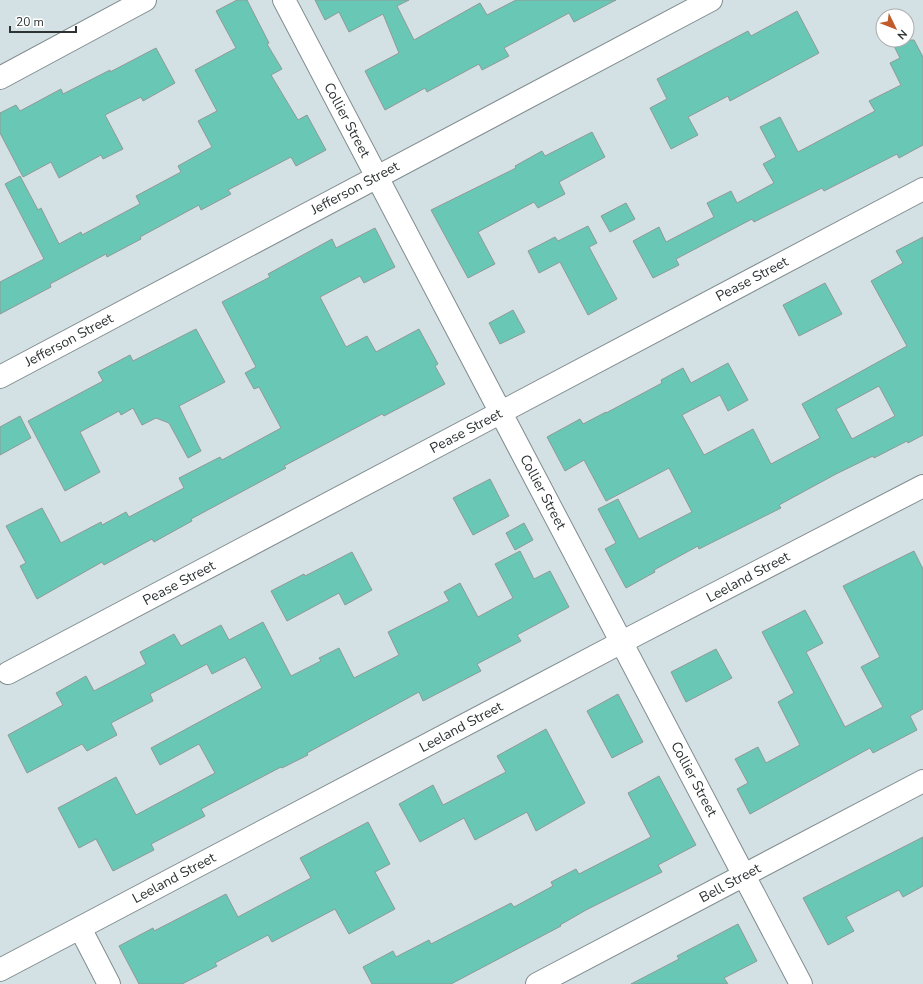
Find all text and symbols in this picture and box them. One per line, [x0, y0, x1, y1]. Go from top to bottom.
scale bar [10, 8, 76, 34]
north arrow [875, 8, 915, 48]
text: 20 m [16, 14, 44, 30]
text: N [894, 26, 910, 43]
street label: Collier Street [319, 79, 375, 161]
street label: Jefferson Street [307, 157, 403, 220]
street label: Pease Street [712, 252, 792, 306]
street label: Jefferson Street [21, 309, 117, 372]
street label: Pease Street [426, 404, 506, 458]
street label: Collier Street [515, 451, 571, 533]
street label: Leeland Street [703, 547, 793, 607]
street label: Pease Street [139, 556, 219, 610]
street label: Leeland Street [416, 697, 506, 757]
street label: Collier Street [666, 738, 722, 820]
street label: Leeland Street [129, 848, 219, 908]
street label: Bell Street [696, 859, 764, 907]

